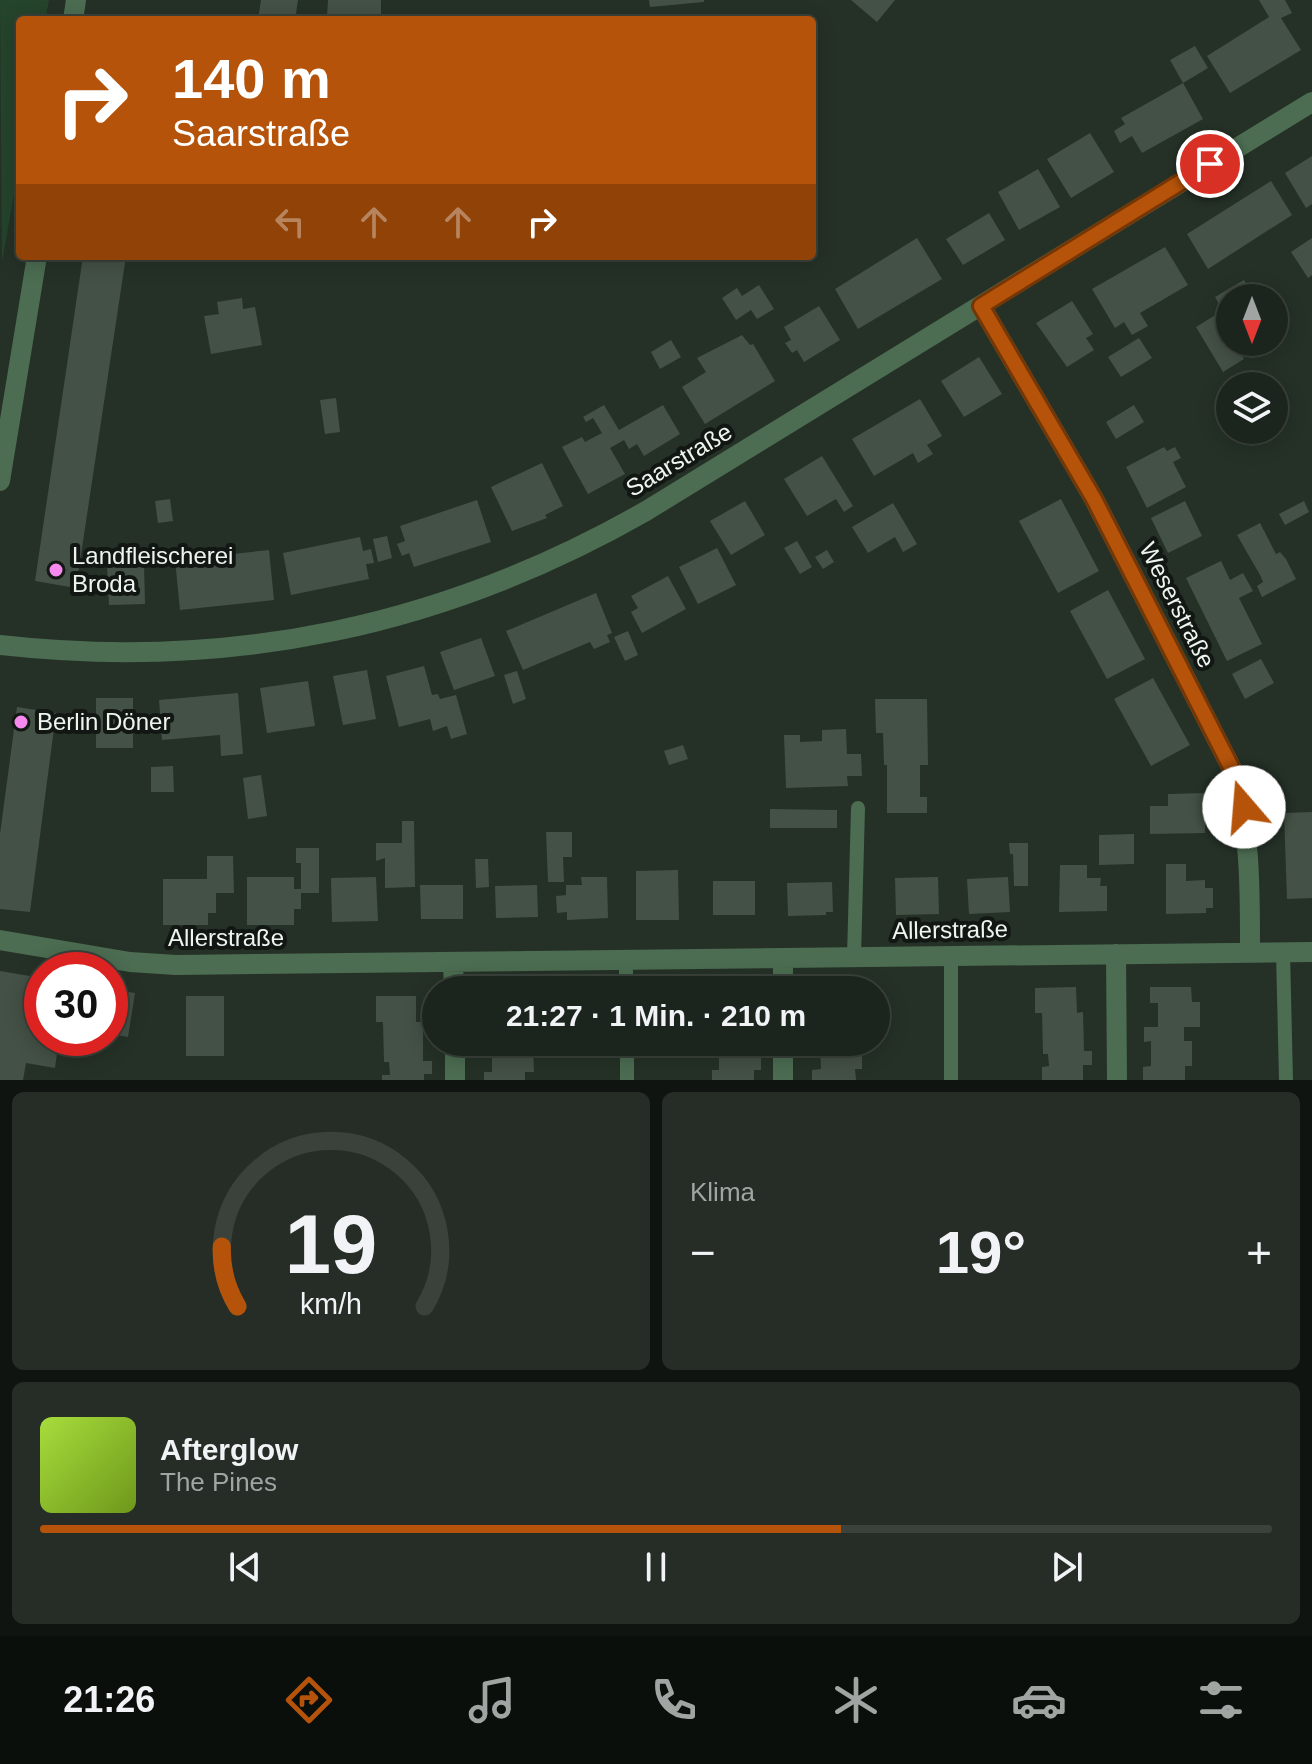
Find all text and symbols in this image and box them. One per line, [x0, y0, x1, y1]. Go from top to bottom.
text: 140 m [172, 47, 331, 110]
icon: right [40, 48, 144, 152]
text: Saarstraße [172, 113, 350, 154]
pin [1176, 130, 1244, 198]
icon: arrive [1188, 142, 1232, 186]
icon: left [268, 200, 312, 244]
icon: ahead [352, 200, 396, 244]
icon: ahead [436, 200, 480, 244]
icon: right [520, 200, 564, 244]
north arrow [1216, 284, 1288, 356]
map controls [1216, 284, 1288, 444]
button: layers [1216, 372, 1288, 444]
street label: Saarstraße [621, 417, 737, 502]
street label: Weserstraße [1134, 538, 1221, 672]
place label: Landfleischerei Broda [72, 542, 233, 597]
marker: Landfleischerei Broda [47, 561, 65, 579]
place label: Berlin Döner [37, 708, 170, 735]
marker: Berlin Döner [12, 713, 30, 731]
position arrow [1202, 765, 1286, 849]
street label: Allerstraße [892, 915, 1008, 944]
street label: Allerstraße [168, 924, 284, 951]
speed limit sign: 30 [24, 952, 128, 1056]
text: 21:27 · 1 Min. · 210 m [506, 999, 806, 1032]
text: Klima [690, 1177, 755, 1207]
text: 19 [285, 1198, 377, 1291]
text: 19° [936, 1219, 1026, 1286]
text: − [690, 1228, 716, 1277]
text: + [1246, 1228, 1272, 1277]
text: km/h [300, 1288, 362, 1320]
text: Afterglow [160, 1433, 298, 1466]
text: The Pines [160, 1467, 277, 1497]
icon: previous [223, 1545, 267, 1589]
icon: pause [634, 1545, 678, 1589]
icon: next [1045, 1545, 1089, 1589]
icon: directions [281, 1672, 337, 1728]
icon: music [464, 1672, 520, 1728]
icon: phone [646, 1672, 702, 1728]
icon: climate [828, 1672, 884, 1728]
icon: car [1011, 1672, 1067, 1728]
icon: filters [1193, 1672, 1249, 1728]
text: 21:26 [63, 1679, 155, 1720]

